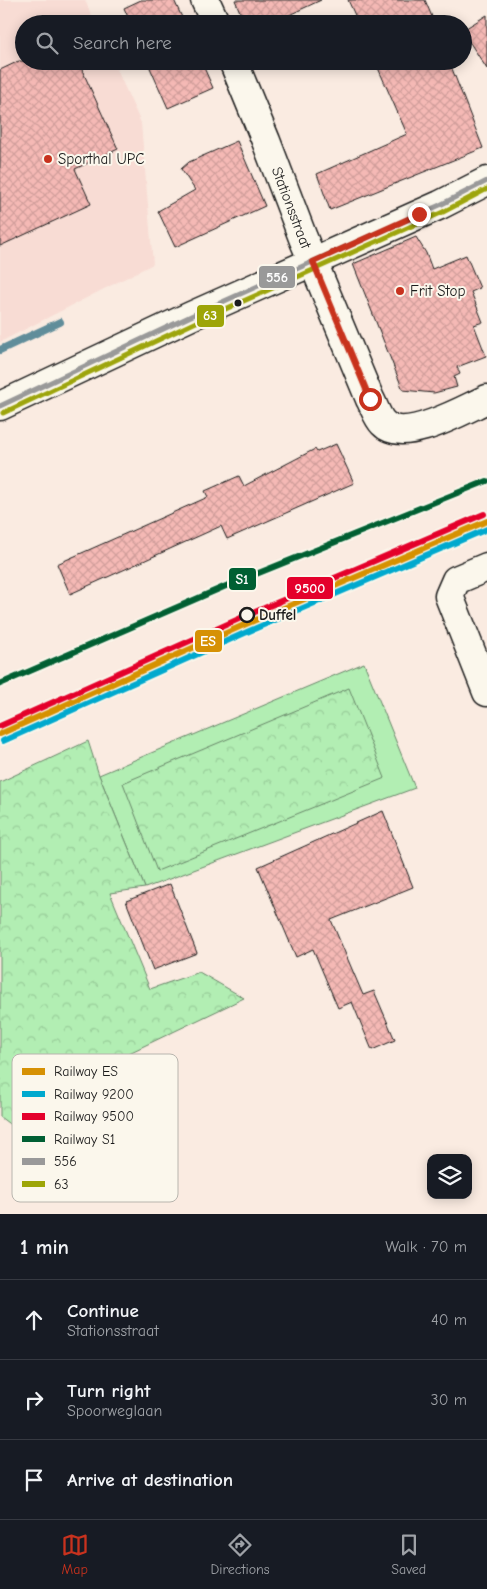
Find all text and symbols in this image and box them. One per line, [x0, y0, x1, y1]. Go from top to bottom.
search box [15, 15, 472, 70]
icon: search [33, 29, 61, 57]
text: Search here [73, 32, 172, 54]
place label: Sporthal UPC [58, 150, 144, 168]
marker: Sporthal UPC [42, 153, 54, 165]
street label: Stationsstraat [268, 164, 316, 252]
route end [408, 203, 431, 226]
line badge: 556 [258, 265, 296, 289]
text: 556 [266, 269, 288, 286]
place label: Frit Stop [410, 282, 465, 300]
marker: Frit Stop [394, 285, 406, 297]
unlabelled marker [233, 298, 243, 308]
line badge: 63 [196, 304, 225, 328]
text: 63 [203, 307, 217, 324]
route start [359, 388, 382, 411]
line badge: S1 [228, 567, 257, 591]
text: S1 [235, 571, 249, 588]
line badge: 9500 [286, 576, 334, 600]
text: 9500 [295, 580, 325, 597]
place label: Duffel [259, 606, 296, 624]
marker: Duffel [239, 607, 255, 623]
line badge: ES [194, 629, 223, 653]
text: ES [200, 633, 216, 650]
legend [12, 1054, 178, 1202]
text: Railway ES [54, 1063, 118, 1080]
text: Railway 9200 [54, 1086, 134, 1103]
text: Railway 9500 [54, 1108, 134, 1125]
text: Railway S1 [54, 1131, 115, 1148]
text: 556 [54, 1153, 77, 1170]
map controls [427, 1154, 472, 1199]
button: layers [427, 1154, 472, 1199]
text: 63 [54, 1176, 69, 1193]
text: 1 min [20, 1235, 69, 1259]
text: Walk · 70 m [385, 1238, 467, 1256]
text: Continue [67, 1300, 139, 1322]
icon: ahead [20, 1306, 48, 1334]
text: 40 m [431, 1311, 467, 1329]
text: Stationsstraat [67, 1322, 159, 1340]
text: Turn right [67, 1380, 151, 1402]
icon: right [20, 1386, 48, 1414]
text: 30 m [431, 1391, 467, 1409]
text: Spoorweglaan [67, 1402, 162, 1420]
icon: arrive [20, 1466, 48, 1494]
text: Arrive at destination [67, 1469, 233, 1491]
tab: Map [61, 1531, 89, 1578]
tab: Directions [210, 1531, 270, 1578]
tab: Saved [391, 1531, 426, 1578]

